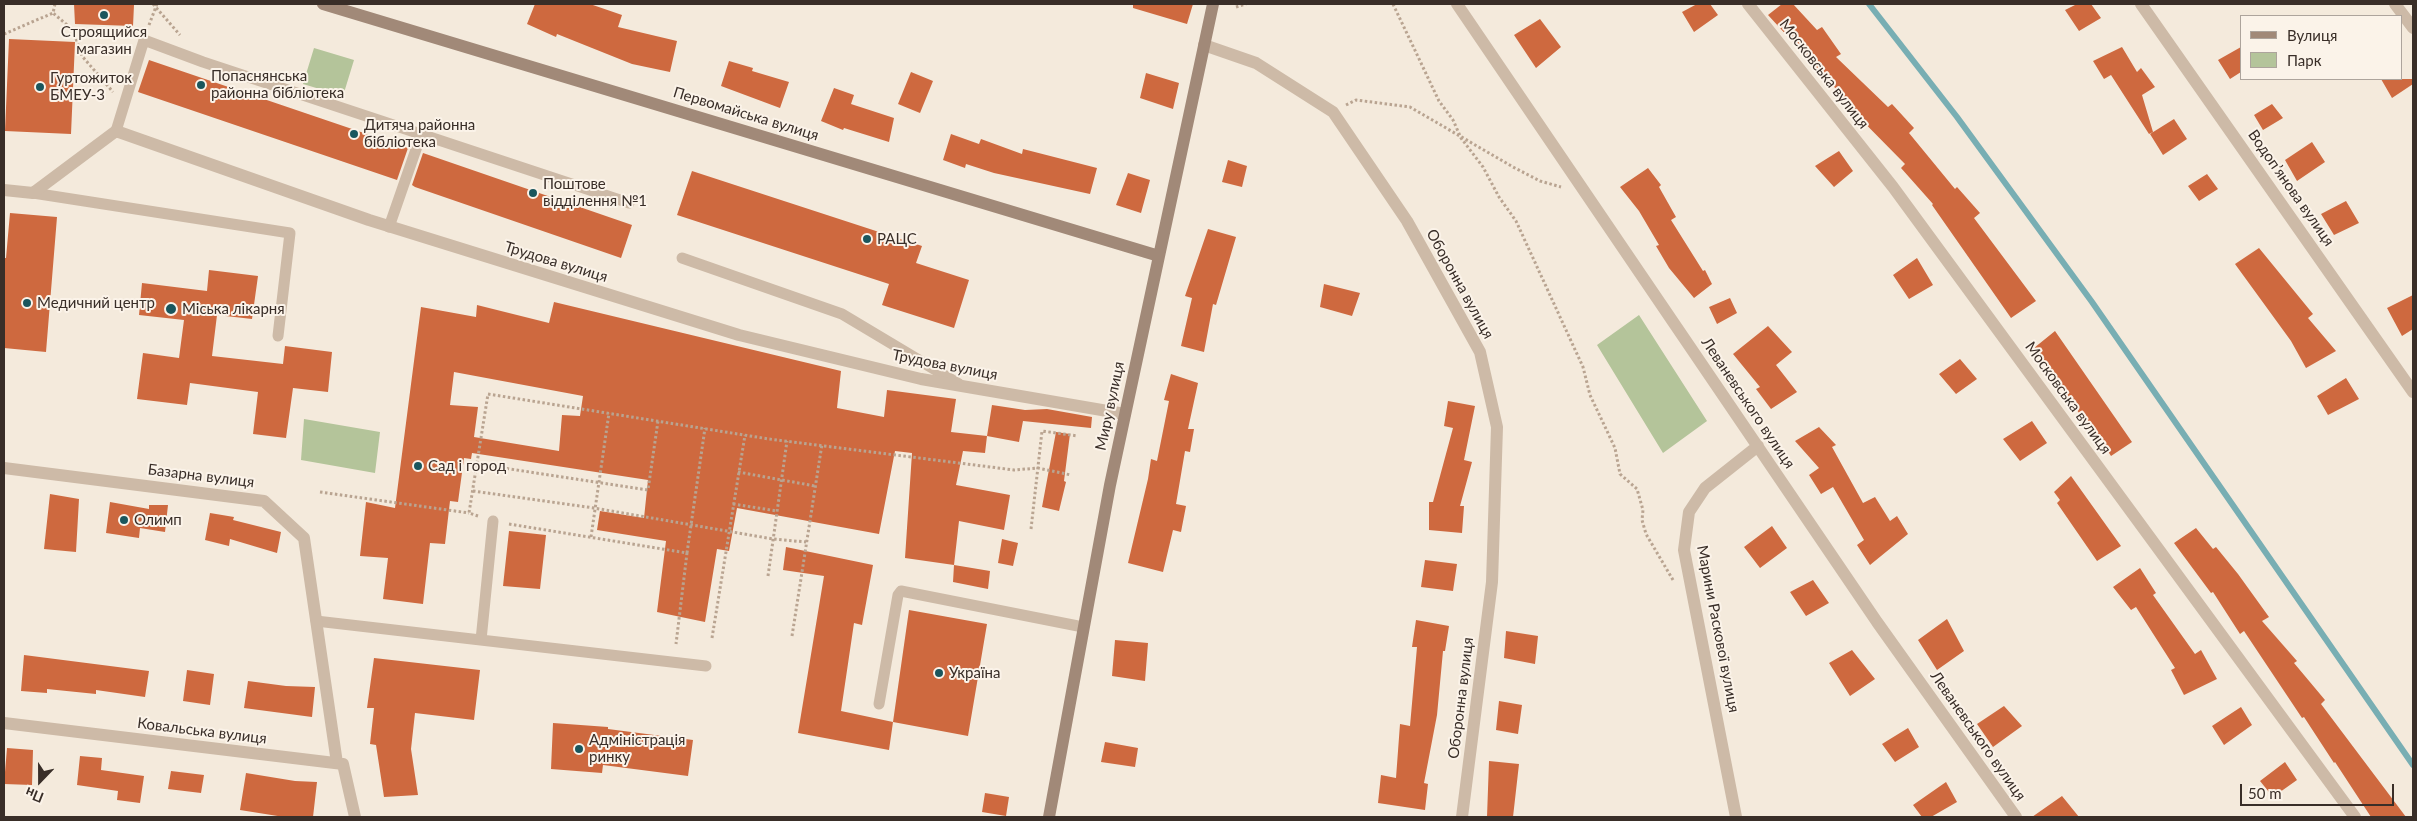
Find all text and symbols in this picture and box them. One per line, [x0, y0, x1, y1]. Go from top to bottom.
marker: Строящийся магазин [98, 9, 110, 21]
legend [2240, 15, 2402, 80]
street label: Московська вулиця [1776, 16, 1872, 132]
place label: Строящийся магазин [61, 23, 147, 58]
text: Вулиця [2287, 26, 2337, 44]
text: Парк [2287, 51, 2321, 69]
place label: Попаснянська районна бібліотека [211, 67, 344, 102]
place label: Гуртожиток БМЕУ-3 [50, 69, 132, 104]
marker: Попаснянська районна бібліотека [195, 79, 207, 91]
marker: Гуртожиток БМЕУ-3 [34, 81, 46, 93]
street label: Первомайська вулиця [671, 83, 821, 145]
place label: Дитяча районна бібліотека [364, 116, 475, 151]
street label: Водоп’янова вулиця [2244, 126, 2338, 250]
marker: Дитяча районна бібліотека [348, 128, 360, 140]
place label: Поштове відділення №1 [543, 175, 647, 210]
marker: Поштове відділення №1 [527, 187, 539, 199]
street label: Оборонна вулиця [1422, 226, 1498, 342]
place label: РАЦС [877, 230, 917, 248]
marker: РАЦС [861, 233, 873, 245]
street label: Трудова вулиця [502, 238, 610, 286]
place label: Медичний центр [37, 294, 155, 312]
marker: Медичний центр [21, 297, 33, 309]
place label: Міська лікарня [182, 300, 285, 318]
marker: Міська лікарня [164, 302, 178, 316]
street label: Леваневського вулиця [1697, 334, 1799, 472]
street label: Московська вулиця [2021, 338, 2115, 458]
street label: Трудова вулиця [891, 346, 999, 384]
street label: Миру вулиця [1092, 360, 1128, 452]
place label: Сад і город [428, 457, 506, 475]
marker: Сад і город [412, 460, 424, 472]
street label: Базарна вулиця [147, 461, 255, 491]
place label: Олимп [134, 511, 182, 529]
marker: Олимп [118, 514, 130, 526]
street label: Марини Раскової вулиця [1693, 544, 1743, 714]
street label: Оборонна вулиця [1445, 636, 1477, 760]
place label: Україна [949, 664, 1000, 682]
marker: Україна [933, 667, 945, 679]
street label: Леваневського вулиця [1926, 668, 2030, 804]
street label: Ковальська вулиця [136, 714, 268, 748]
place label: Адміністрація ринку [589, 731, 685, 766]
marker: Адміністрація ринку [573, 743, 585, 755]
north arrow [15, 756, 65, 806]
scale bar [2242, 774, 2396, 806]
text: Пн [23, 784, 46, 807]
text: 50 m [2248, 784, 2282, 802]

